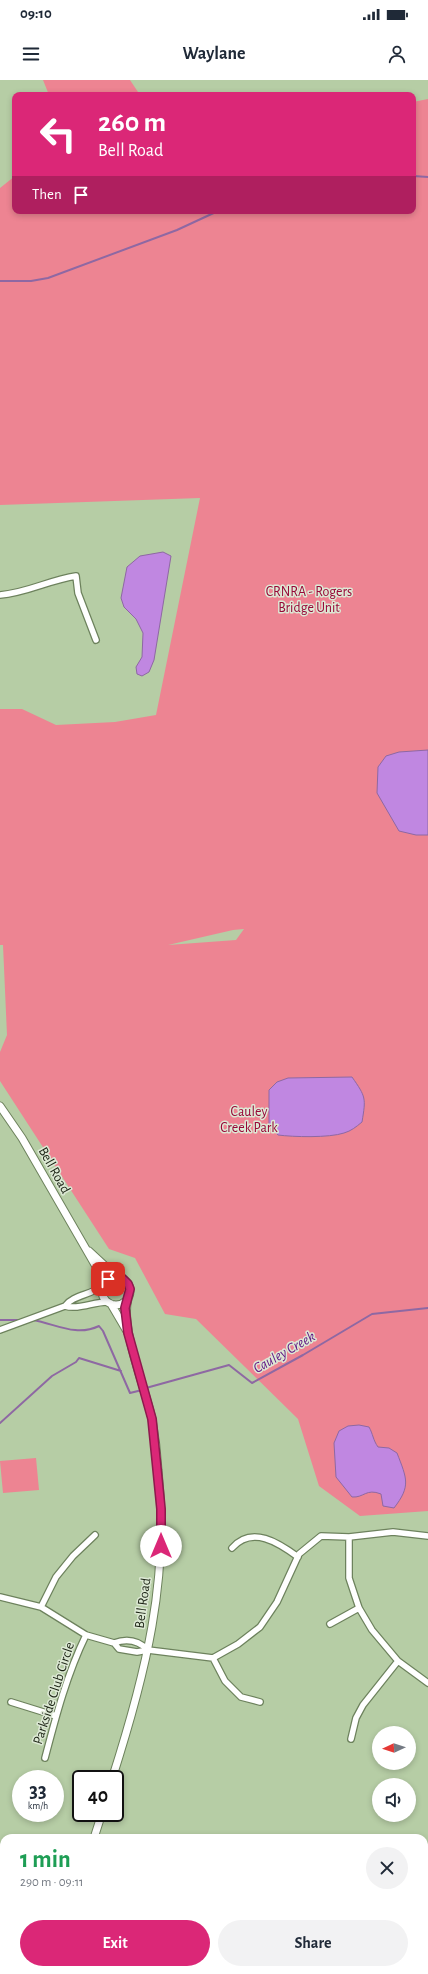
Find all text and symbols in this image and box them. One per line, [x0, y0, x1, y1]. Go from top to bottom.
text: 09:10 [20, 6, 52, 21]
icon: menu [20, 43, 42, 65]
icon: person [386, 43, 408, 65]
text: Waylane [182, 45, 246, 63]
icon: left [32, 108, 84, 160]
text: 260 m [98, 109, 166, 137]
text: Bell Road [98, 142, 163, 160]
icon: arrive [70, 184, 92, 206]
text: Then [32, 187, 62, 202]
park label: CRNRA - Rogers Bridge Unit [266, 585, 352, 615]
park label: Cauley Creek Park [220, 1105, 278, 1135]
street label: Bell Road [36, 1145, 73, 1196]
pin [91, 1262, 125, 1296]
icon: arrive [97, 1268, 119, 1290]
water label: Cauley Creek [251, 1329, 318, 1376]
position arrow [140, 1525, 182, 1567]
street label: Bell Road [133, 1577, 153, 1629]
street label: Parkside Club Circle [31, 1640, 77, 1746]
north arrow [372, 1726, 416, 1770]
map controls [372, 1726, 416, 1822]
speed limit sign: 40 [72, 1770, 124, 1822]
button: sound [372, 1778, 416, 1822]
text: 33 [29, 1781, 47, 1801]
text: km/h [28, 1801, 48, 1811]
button: close [366, 1847, 408, 1889]
text: 1 min [20, 1848, 71, 1872]
text: 290 m · 09:11 [20, 1876, 84, 1889]
button: Exit [20, 1920, 210, 1966]
button: Share [218, 1920, 408, 1966]

